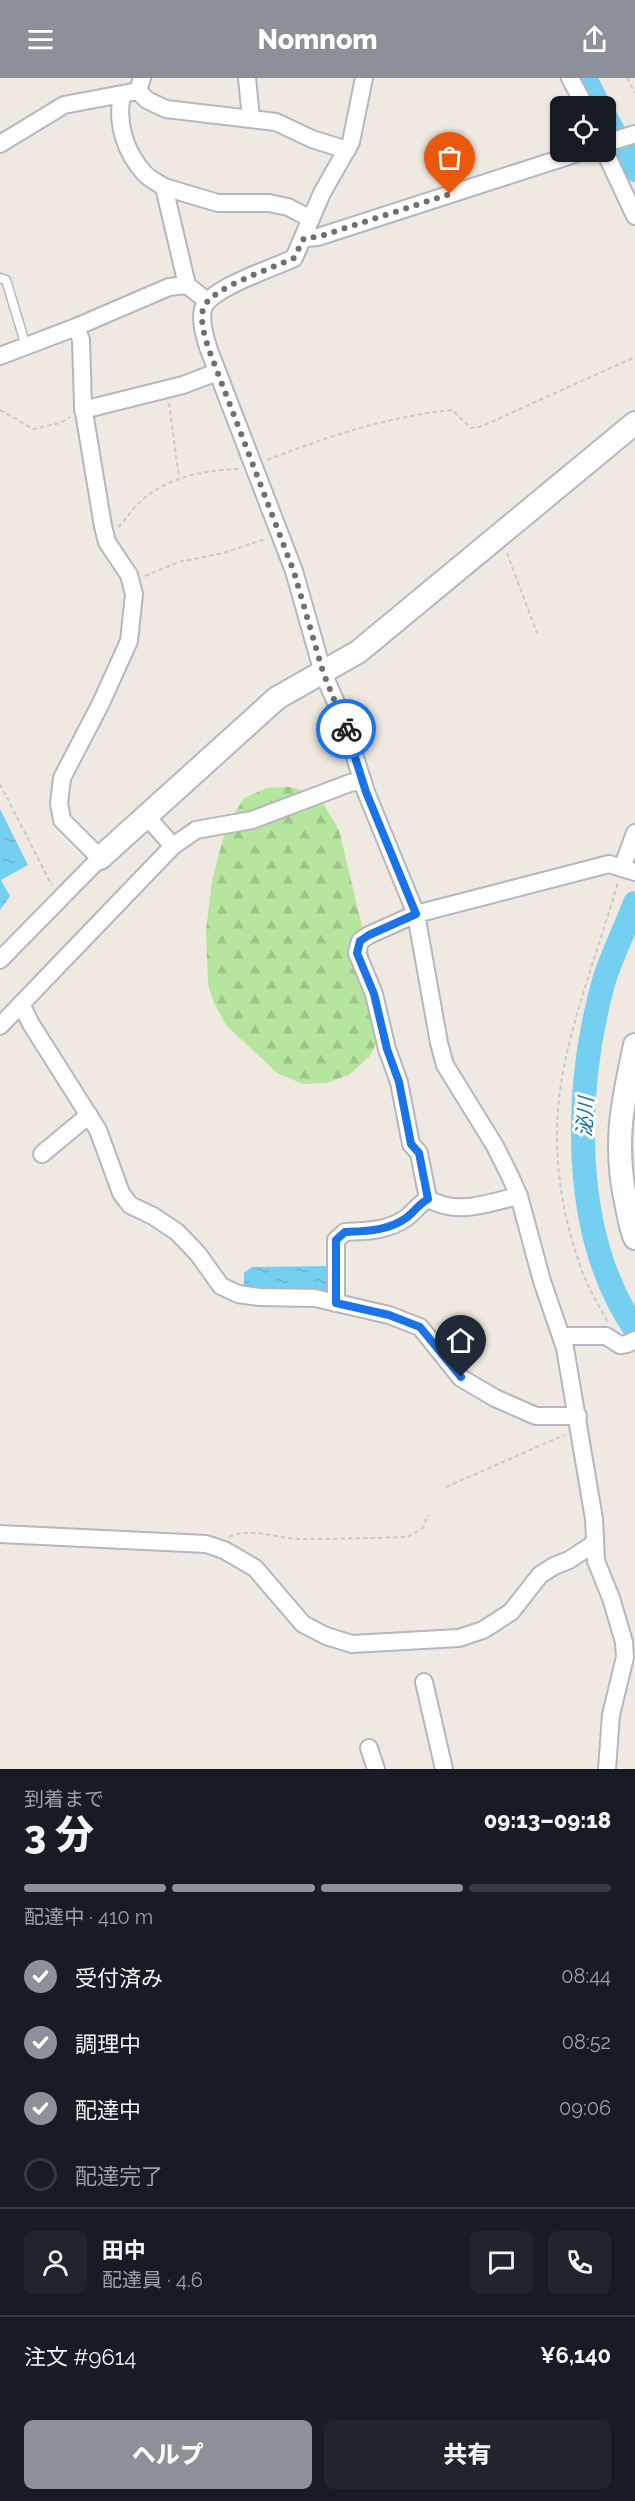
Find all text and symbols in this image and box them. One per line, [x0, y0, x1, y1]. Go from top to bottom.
icon: menu [24, 23, 57, 56]
icon: share [578, 23, 611, 56]
text: Nomnom [257, 24, 378, 55]
map controls [550, 96, 616, 162]
button: locate [550, 96, 616, 162]
pin [424, 132, 475, 194]
icon: bag [433, 141, 466, 174]
courier [316, 699, 376, 759]
icon: bike [330, 713, 363, 746]
water label: 泌川 [572, 1094, 598, 1138]
pin [435, 1315, 486, 1377]
icon: home [444, 1324, 477, 1357]
text: 到着まで [24, 1787, 104, 1811]
text: 09:13–09:18 [484, 1807, 611, 1833]
text: 3 分 [24, 1811, 94, 1857]
text: 配達中 · 410 m [24, 1905, 153, 1929]
icon: check [24, 1960, 57, 1993]
text: 08:44 [561, 1964, 611, 1988]
text: 受付済み [75, 1965, 163, 1991]
icon: check [24, 2026, 57, 2059]
text: 08:52 [562, 2030, 611, 2054]
text: 調理中 [75, 2031, 141, 2057]
icon: check [24, 2092, 57, 2125]
text: 09:06 [559, 2096, 611, 2120]
text: 配達中 [75, 2097, 141, 2123]
text: 配達完了 [75, 2163, 163, 2189]
button: person [24, 2231, 87, 2294]
button: chat [470, 2231, 533, 2294]
button: phone [548, 2231, 611, 2294]
text: 田中 [102, 2237, 146, 2263]
text: 配達員 · 4.6 [102, 2268, 203, 2292]
text: ¥6,140 [540, 2342, 611, 2368]
text: 注文 #9614 [24, 2344, 136, 2370]
button: ヘルプ [24, 2420, 312, 2489]
button: 共有 [324, 2420, 611, 2489]

